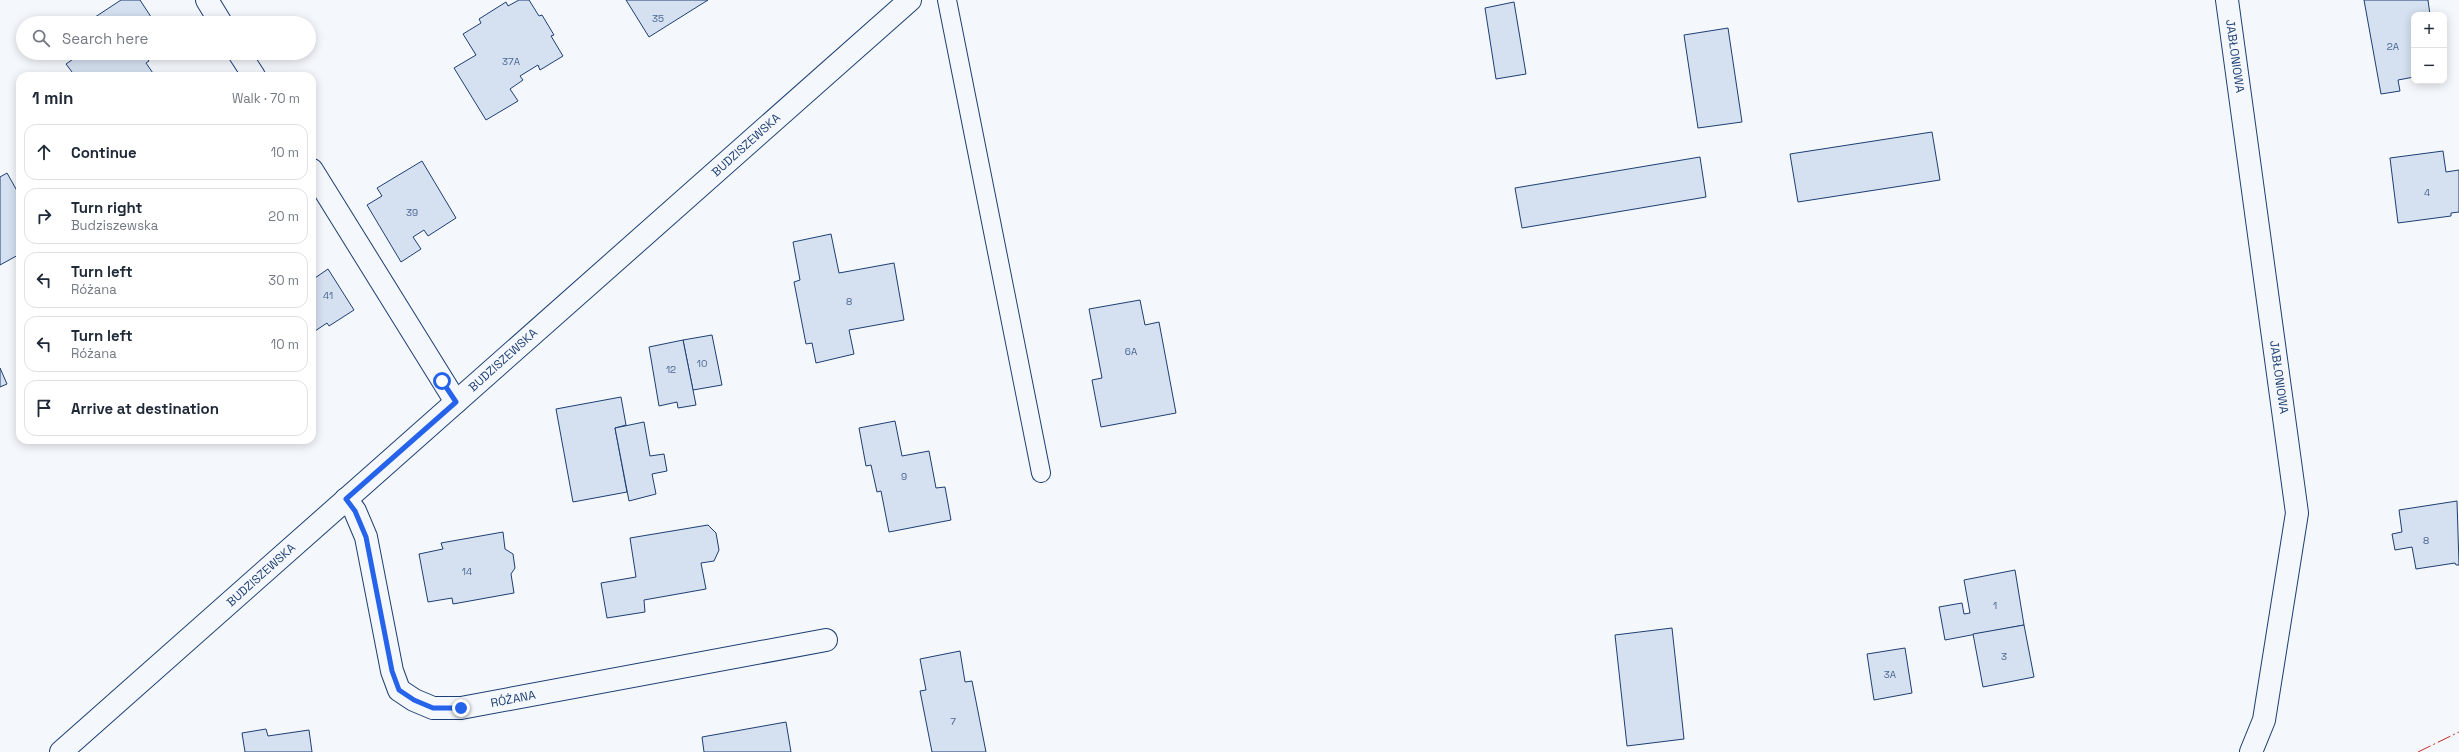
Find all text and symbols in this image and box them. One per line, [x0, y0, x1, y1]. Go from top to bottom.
house number: 35 [652, 12, 664, 25]
map controls [2411, 12, 2447, 84]
button: + [2411, 12, 2447, 48]
search box [16, 16, 316, 60]
street label: JABŁONIOWA [2222, 18, 2248, 94]
icon: search [30, 27, 52, 49]
text: Search here [62, 29, 148, 48]
house number: 2A [2387, 40, 2400, 53]
button: − [2411, 48, 2447, 84]
house number: 37A [502, 55, 521, 68]
text: 1 min [32, 87, 74, 109]
text: Walk · 70 m [232, 90, 300, 107]
street label: BUDZISZEWSKA [708, 110, 784, 180]
icon: ahead [33, 141, 55, 163]
text: Continue [71, 143, 137, 162]
text: 10 m [271, 144, 299, 161]
house number: 4 [2424, 186, 2430, 199]
text: Turn right [71, 198, 142, 217]
icon: right [33, 205, 55, 227]
house number: 39 [406, 206, 418, 219]
text: 20 m [268, 208, 299, 225]
text: Budziszewska [71, 217, 158, 234]
text: Turn left [71, 262, 133, 281]
icon: left [33, 269, 55, 291]
text: 30 m [268, 272, 299, 289]
text: Różana [71, 281, 117, 298]
house number: 41 [323, 289, 333, 302]
house number: 8 [846, 295, 852, 308]
street label: BUDZISZEWSKA [465, 325, 541, 395]
text: Turn left [71, 326, 133, 345]
icon: left [33, 333, 55, 355]
text: 10 m [271, 336, 299, 353]
street label: JABŁONIOWA [2266, 339, 2292, 415]
text: Różana [71, 345, 117, 362]
house number: 6A [1125, 345, 1138, 358]
house number: 10 [697, 357, 707, 370]
house number: 12 [666, 363, 676, 376]
route start [433, 372, 451, 390]
icon: arrive [33, 397, 55, 419]
text: Arrive at destination [71, 399, 219, 418]
house number: 9 [901, 470, 907, 483]
house number: 8 [2423, 534, 2429, 547]
street label: BUDZISZEWSKA [223, 540, 299, 610]
house number: 14 [462, 565, 472, 578]
house number: 1 [1993, 599, 1997, 612]
house number: 3 [2001, 650, 2007, 663]
house number: 3A [1884, 668, 1897, 681]
street label: RÓŻANA [489, 687, 537, 711]
route end [452, 699, 470, 717]
house number: 7 [950, 715, 956, 728]

